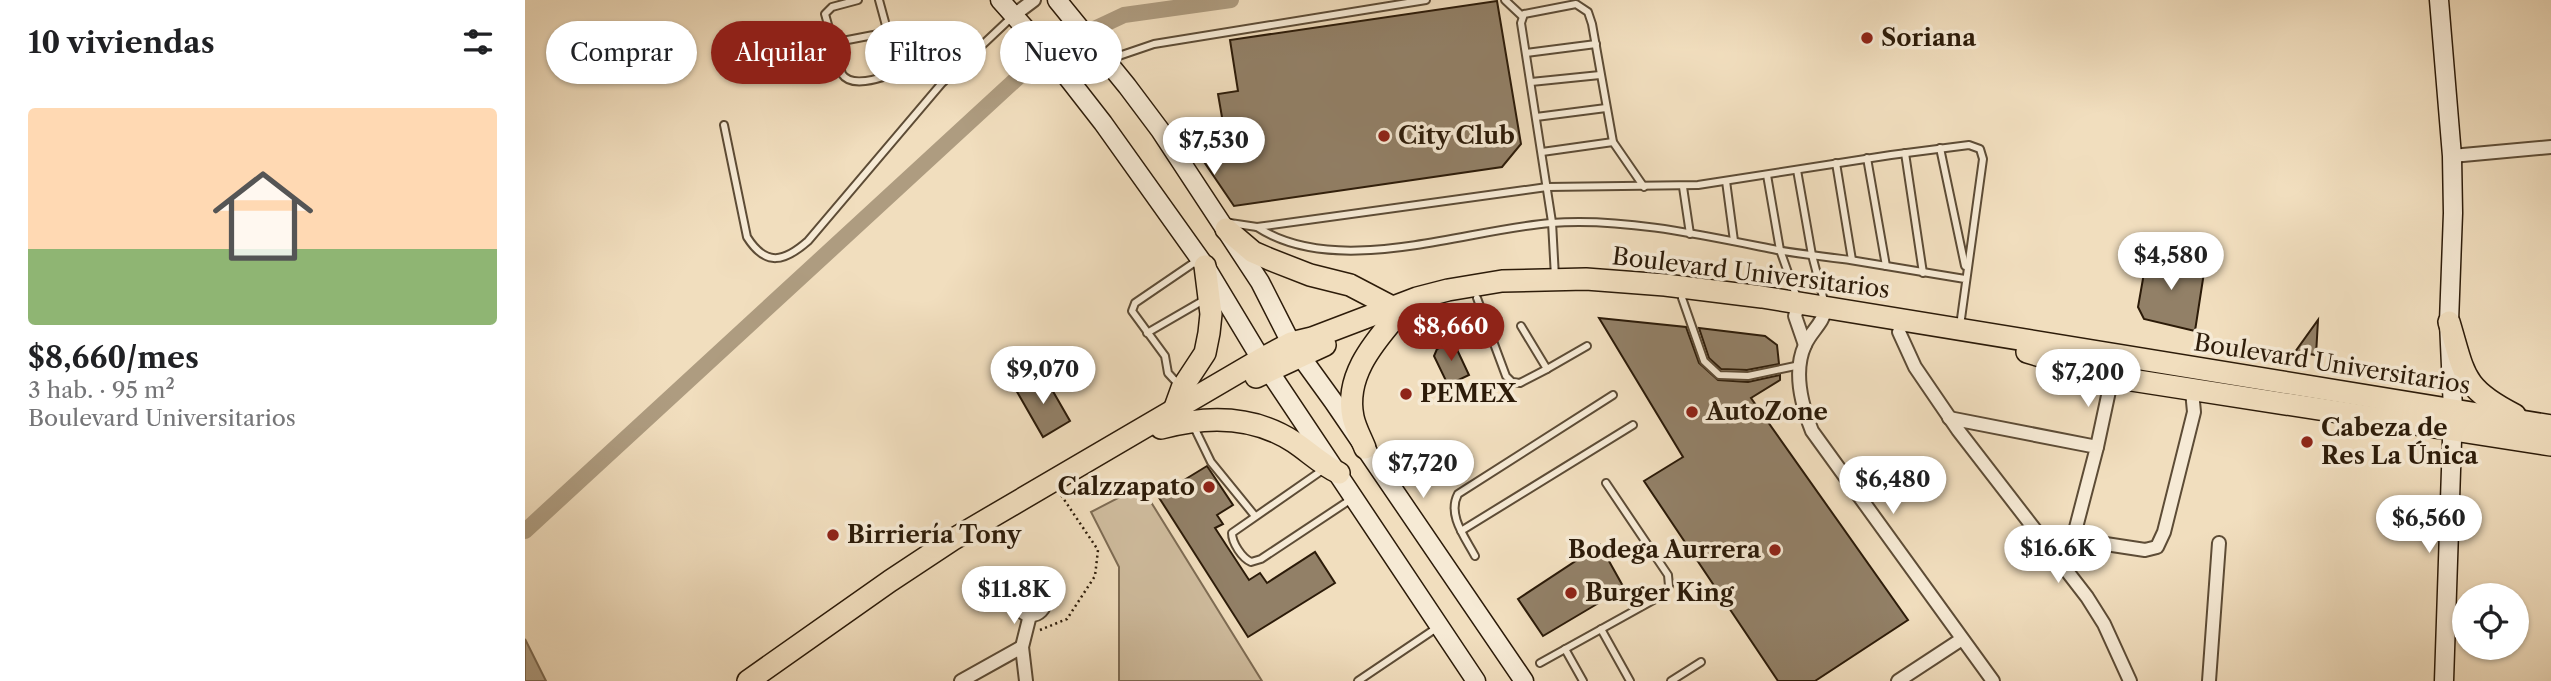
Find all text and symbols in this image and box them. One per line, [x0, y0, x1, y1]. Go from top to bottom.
chip: Comprar [546, 21, 697, 84]
chip: Alquilar [711, 21, 851, 84]
chip: Filtros [865, 21, 986, 84]
chip: Nuevo [1000, 21, 1122, 84]
icon: filters [459, 23, 497, 61]
place label: Soriana [1881, 23, 1977, 52]
text: 10 viviendas [28, 24, 215, 61]
marker: Soriana [1859, 30, 1875, 46]
pin: $7,530 [1157, 118, 1271, 177]
place label: City Club [1398, 121, 1515, 150]
text: $7,530 [1179, 126, 1249, 154]
marker: City Club [1376, 128, 1392, 144]
icon: home [200, 153, 326, 279]
pin: $4,580 [2114, 232, 2228, 292]
street label: Boulevard Universitarios [1611, 241, 1892, 304]
text: $4,580 [2134, 241, 2208, 269]
pin: $8,660 [1394, 304, 1508, 363]
text: $8,660 [1413, 312, 1489, 340]
street label: Boulevard Universitarios [2192, 327, 2472, 400]
text: $8,660/mes [28, 339, 199, 376]
pin: $9,070 [986, 346, 1100, 406]
pin: $7,200 [2031, 350, 2145, 409]
text: $9,070 [1007, 355, 1079, 383]
text: $7,200 [2052, 358, 2124, 386]
text: 3 hab. · 95 m² [28, 376, 175, 404]
place label: PEMEX [1420, 379, 1518, 408]
marker: PEMEX [1398, 386, 1414, 402]
place label: AutoZone [1705, 397, 1828, 426]
text: Boulevard Universitarios [28, 404, 296, 432]
marker: AutoZone [1684, 404, 1700, 420]
place label: Cabeza de Res La Única [2321, 413, 2479, 470]
marker: Cabeza de Res La Única [2299, 434, 2315, 450]
pin: $7,720 [1366, 440, 1480, 500]
text: $7,720 [1388, 449, 1458, 477]
pin: $6,480 [1836, 456, 1950, 516]
text: $6,480 [1855, 465, 1931, 493]
place label: Calzzapato [1057, 472, 1195, 501]
marker: Calzzapato [1201, 479, 1217, 495]
pin: $6,560 [2372, 496, 2486, 555]
text: $6,560 [2392, 504, 2466, 532]
place label: Birriería Tony [847, 520, 1023, 549]
pin: $16.6K [2001, 526, 2115, 585]
marker: Birriería Tony [825, 527, 841, 543]
text: $16.6K [2020, 534, 2096, 562]
place label: Bodega Aurrera [1568, 535, 1762, 564]
marker: Bodega Aurrera [1767, 542, 1783, 558]
pin: $11.8K [957, 566, 1071, 626]
text: $11.8K [978, 575, 1050, 603]
place label: Burger King [1585, 578, 1735, 607]
map controls [2452, 583, 2529, 660]
button: locate [2452, 583, 2529, 660]
marker: Burger King [1563, 585, 1579, 601]

